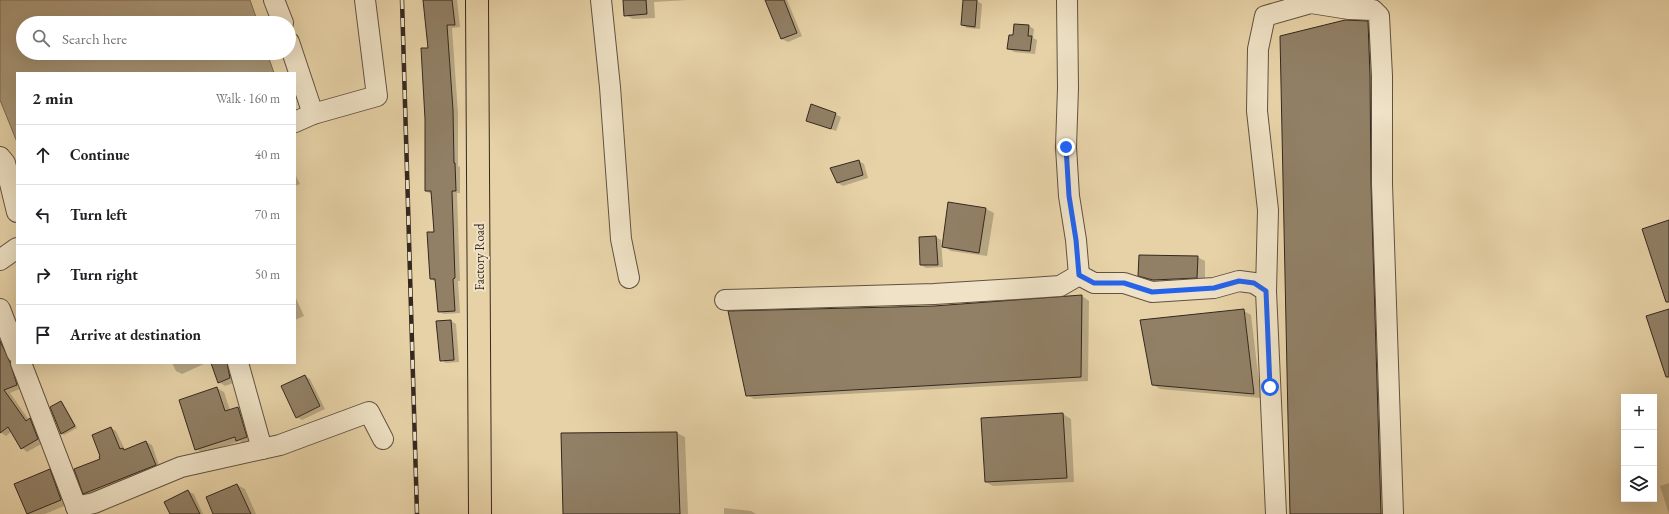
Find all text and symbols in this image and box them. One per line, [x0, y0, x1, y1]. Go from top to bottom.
search box [16, 16, 296, 60]
icon: search [30, 27, 52, 49]
text: Search here [62, 29, 127, 48]
text: 2 min [32, 87, 73, 109]
text: Walk · 160 m [216, 90, 280, 107]
route end [1057, 138, 1075, 156]
icon: ahead [32, 144, 54, 166]
text: Continue [70, 145, 130, 164]
text: 40 m [255, 146, 280, 163]
icon: left [32, 204, 54, 226]
text: Turn left [70, 205, 127, 224]
text: 70 m [255, 206, 280, 223]
street label: Factory Road [471, 223, 488, 291]
icon: right [32, 264, 54, 286]
text: Turn right [70, 265, 138, 284]
text: 50 m [255, 266, 280, 283]
icon: arrive [32, 324, 54, 346]
text: Arrive at destination [70, 325, 201, 344]
route start [1261, 378, 1279, 396]
map controls [1621, 394, 1657, 502]
button: + [1621, 394, 1657, 430]
button: − [1621, 430, 1657, 466]
button: layers [1621, 466, 1657, 502]

